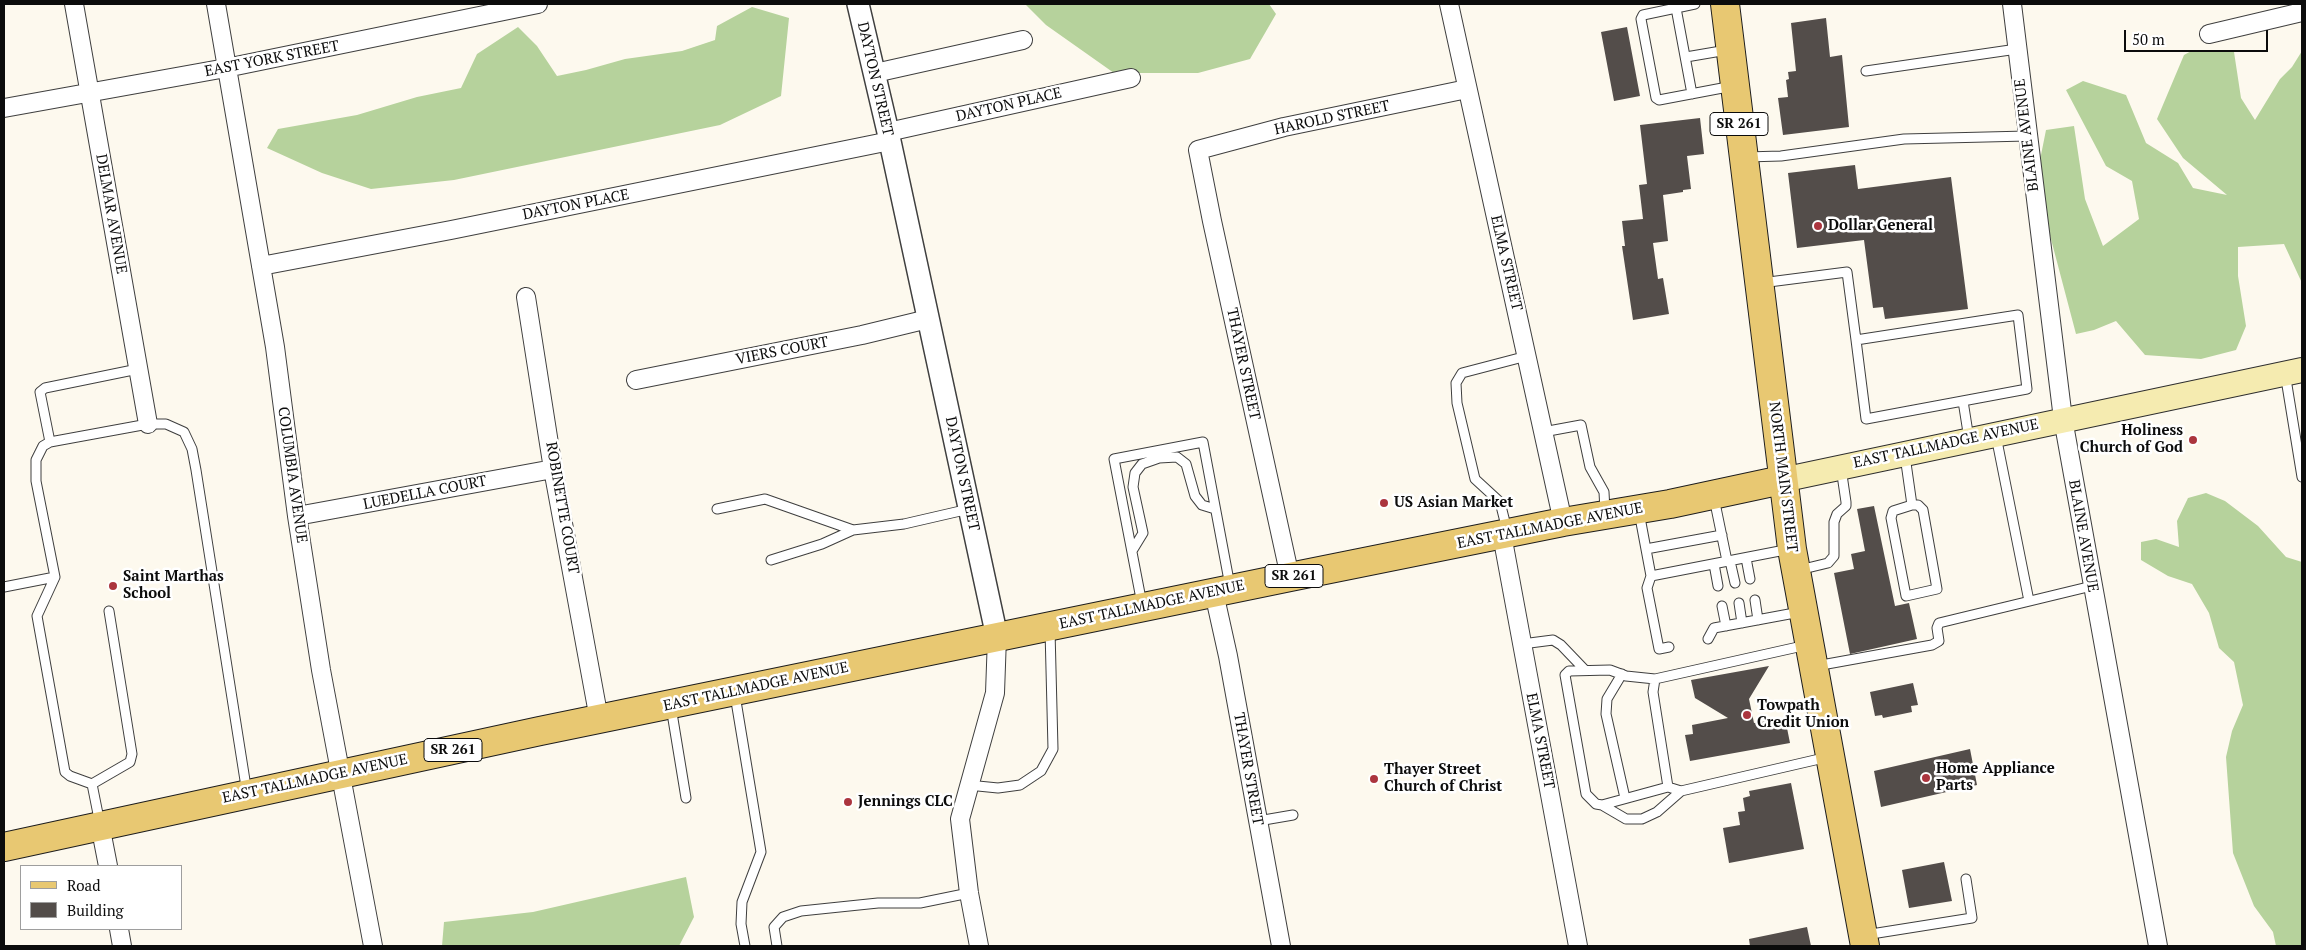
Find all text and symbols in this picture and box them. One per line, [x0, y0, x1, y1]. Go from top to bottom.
street label: DAYTON STREET [853, 20, 897, 138]
scale bar [2126, 20, 2270, 52]
text: 50 m [2132, 29, 2165, 49]
street label: EAST YORK STREET [203, 37, 341, 81]
street label: BLAINE AVENUE [2011, 77, 2043, 193]
street label: DAYTON PLACE [954, 84, 1064, 126]
street label: HAROLD STREET [1273, 97, 1391, 139]
road number: SR 261 [1710, 112, 1768, 136]
street label: DELMAR AVENUE [92, 153, 130, 275]
street label: DAYTON PLACE [521, 186, 631, 224]
street label: ELMA STREET [1486, 213, 1526, 313]
place label: Dollar General [1828, 217, 1933, 235]
marker: Dollar General [1812, 220, 1824, 232]
street label: THAYER STREET [1222, 306, 1264, 422]
street label: VIERS COURT [734, 333, 830, 369]
street label: NORTH MAIN STREET [1765, 401, 1801, 553]
street label: COLUMBIA AVENUE [274, 406, 310, 544]
street label: DAYTON STREET [941, 415, 983, 533]
street label: EAST TALLMADGE AVENUE [1852, 416, 2040, 472]
place label: Holiness Church of God [2080, 422, 2183, 457]
marker: Holiness Church of God [2187, 434, 2199, 446]
street label: ROBINETTE COURT [542, 440, 582, 576]
street label: LUEDELLA COURT [362, 472, 488, 514]
street label: BLAINE AVENUE [2064, 478, 2102, 594]
place label: US Asian Market [1394, 494, 1513, 512]
marker: US Asian Market [1378, 497, 1390, 509]
street label: EAST TALLMADGE AVENUE [1456, 499, 1644, 553]
road number: SR 261 [1265, 564, 1323, 588]
place label: Saint Marthas School [123, 568, 224, 603]
street label: EAST TALLMADGE AVENUE [1058, 577, 1246, 633]
marker: Saint Marthas School [107, 580, 119, 592]
street label: EAST TALLMADGE AVENUE [662, 659, 850, 715]
street label: ELMA STREET [1522, 691, 1558, 791]
place label: Towpath Credit Union [1757, 697, 1849, 732]
marker: Towpath Credit Union [1741, 709, 1753, 721]
street label: THAYER STREET [1229, 711, 1267, 827]
road number: SR 261 [424, 738, 482, 762]
street label: EAST TALLMADGE AVENUE [221, 751, 409, 807]
place label: Home Appliance Parts [1936, 760, 2055, 795]
place label: Thayer Street Church of Christ [1384, 761, 1502, 796]
marker: Home Appliance Parts [1920, 772, 1932, 784]
marker: Thayer Street Church of Christ [1368, 773, 1380, 785]
place label: Jennings CLC [858, 793, 953, 811]
marker: Jennings CLC [842, 796, 854, 808]
legend [20, 865, 182, 930]
text: Road [67, 875, 100, 895]
text: Building [67, 900, 124, 920]

